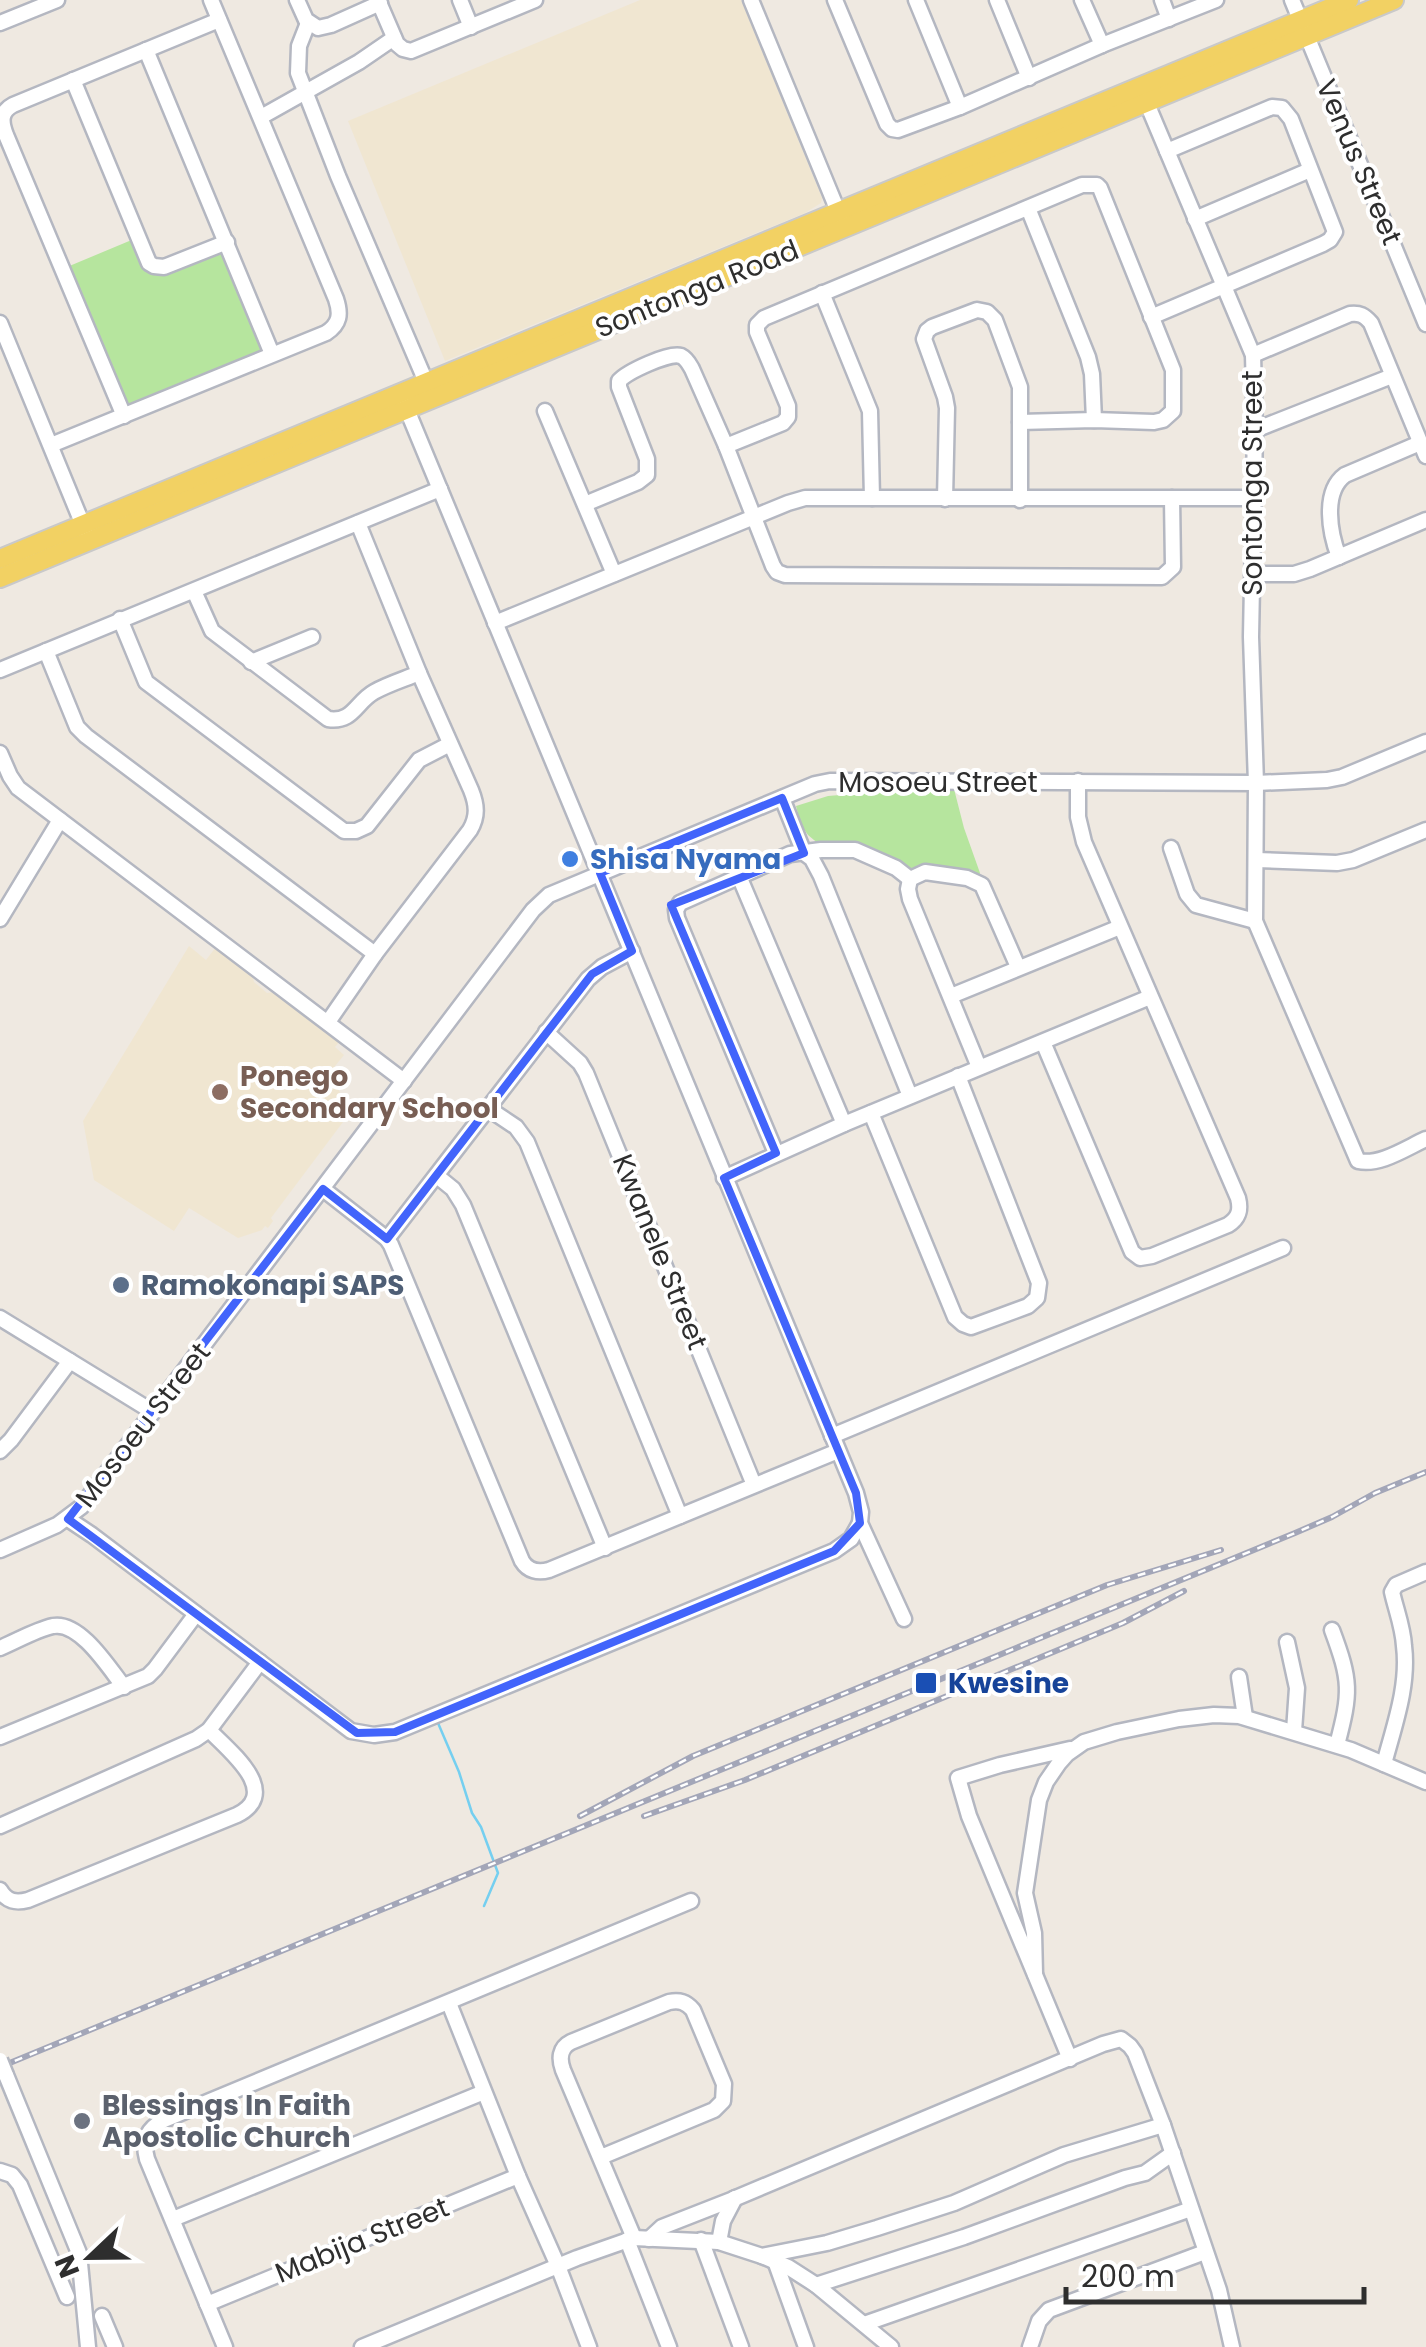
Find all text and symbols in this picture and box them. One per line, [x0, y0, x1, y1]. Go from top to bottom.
street label: Venus Street [1307, 73, 1411, 251]
street label: Sontonga Road [589, 230, 805, 348]
street label: Sontonga Street [1233, 370, 1272, 596]
street label: Mosoeu Street [838, 763, 1038, 802]
place label: Shisa Nyama [590, 840, 781, 879]
marker: Shisa Nyama [559, 848, 581, 870]
place label: Ponego Secondary School [240, 1057, 499, 1128]
marker: Ponego Secondary School [209, 1081, 231, 1103]
street label: Kwanele Street [603, 1148, 717, 1356]
place label: Ramokonapi SAPS [141, 1266, 405, 1305]
marker: Ramokonapi SAPS [110, 1274, 132, 1296]
street label: Mosoeu Street [66, 1334, 220, 1516]
place label: Kwesine [948, 1664, 1069, 1703]
marker: Kwesine [913, 1670, 939, 1696]
place label: Blessings In Faith Apostolic Church [102, 2086, 351, 2157]
marker: Blessings In Faith Apostolic Church [71, 2110, 93, 2132]
street label: Mabija Street [269, 2187, 455, 2293]
north arrow [40, 2207, 140, 2307]
scale bar [1066, 2242, 1364, 2304]
text: N [45, 2249, 89, 2283]
text: 200 m [1081, 2255, 1175, 2298]

